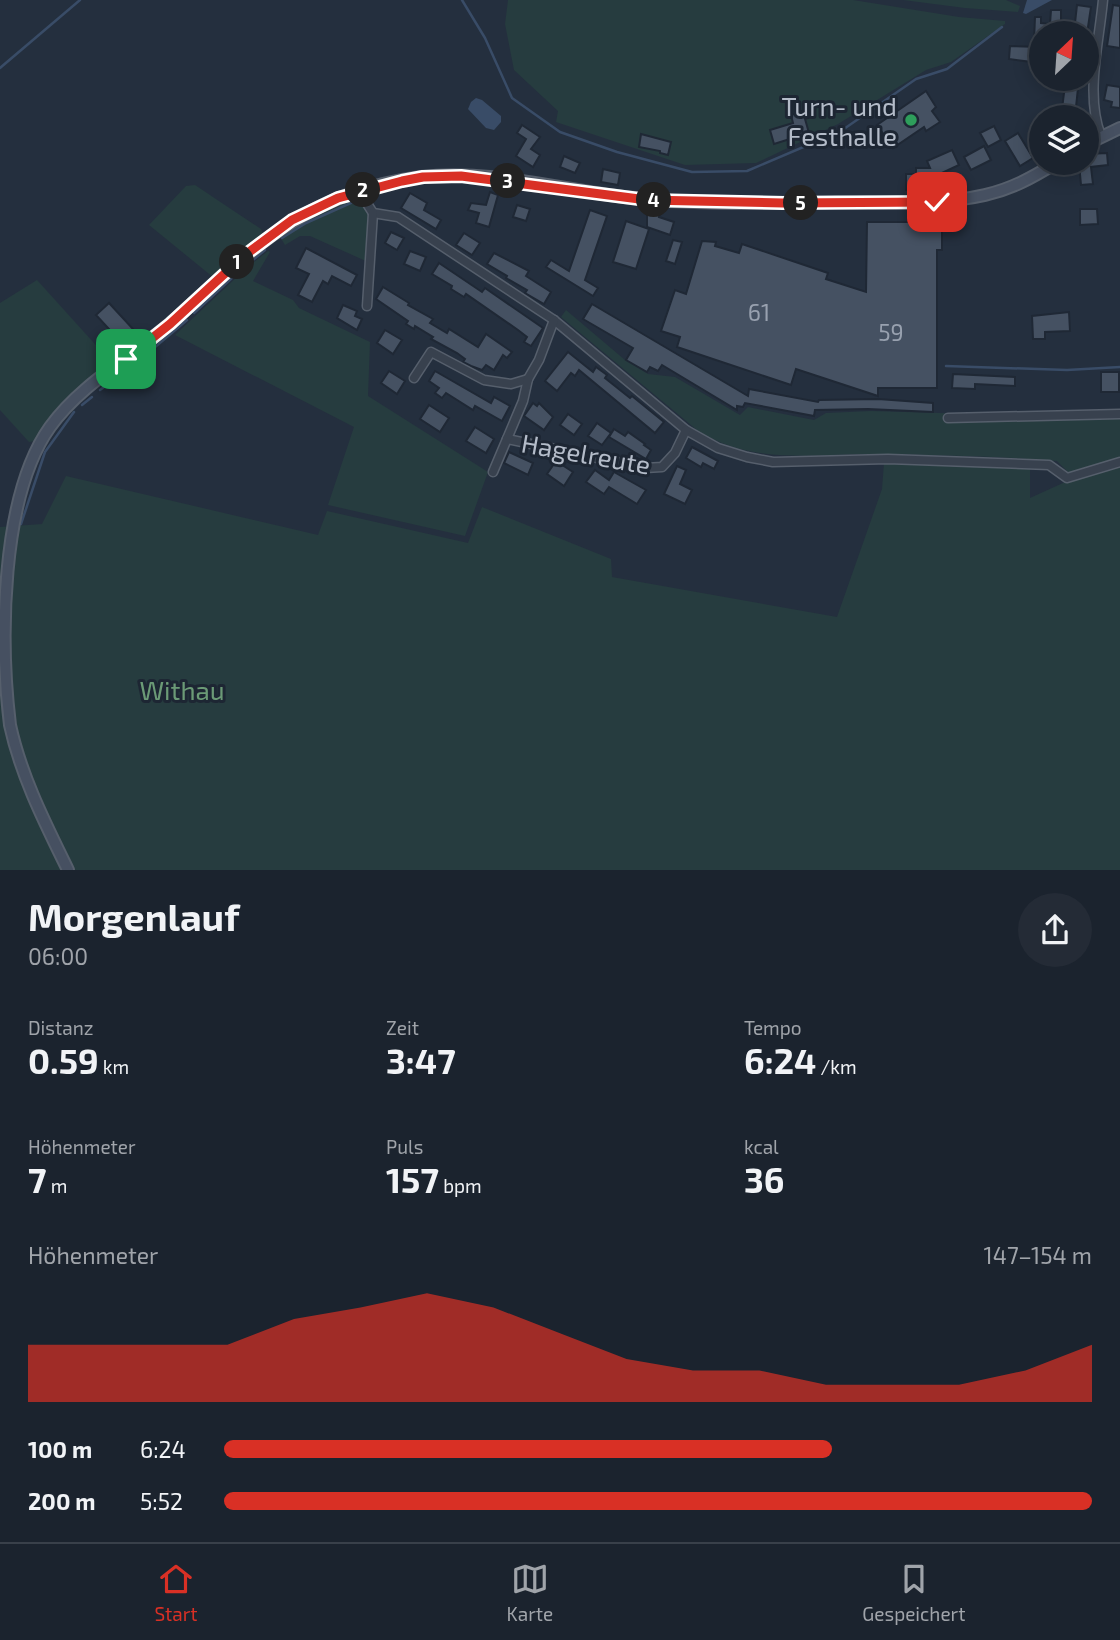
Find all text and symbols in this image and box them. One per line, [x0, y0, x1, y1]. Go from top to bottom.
north arrow [1029, 21, 1099, 91]
map controls [1029, 21, 1099, 175]
place label: Turn- und Festhalle [782, 90, 897, 151]
button: layers [1029, 105, 1099, 175]
marker: Turn- und Festhalle [903, 112, 919, 128]
pin: 3 [490, 164, 526, 198]
text: 3 [502, 169, 513, 192]
pin: 2 [346, 172, 380, 208]
pin [907, 172, 967, 232]
text: 2 [357, 178, 368, 201]
pin: 4 [636, 182, 672, 218]
icon: check [918, 183, 956, 221]
pin: 5 [784, 186, 818, 220]
text: 4 [647, 188, 660, 211]
text: 5 [795, 191, 806, 214]
pin: 1 [219, 244, 254, 280]
text: 1 [232, 250, 241, 273]
house number: 61 [748, 298, 770, 326]
house number: 59 [878, 318, 904, 346]
pin [96, 329, 156, 389]
icon: arrive [107, 340, 145, 378]
street label: Hagelreute [519, 426, 653, 480]
park label: Withau [139, 674, 225, 705]
text: Morgenlauf [28, 893, 240, 939]
button: share [1018, 893, 1092, 967]
text: 06:00 [28, 942, 88, 970]
text: Distanz [28, 1016, 93, 1039]
text: Zeit [386, 1016, 419, 1039]
text: Tempo [744, 1016, 802, 1039]
text: 0.59 [28, 1039, 99, 1081]
text: 3:47 [386, 1039, 456, 1081]
text: 6:24 [744, 1039, 816, 1081]
text: km [99, 1055, 129, 1078]
text: /km [816, 1055, 857, 1078]
text: Höhenmeter [28, 1135, 136, 1158]
text: Puls [386, 1135, 423, 1158]
text: kcal [744, 1135, 779, 1158]
text: 7 [28, 1158, 46, 1200]
text: 157 [386, 1158, 439, 1200]
text: 36 [744, 1158, 785, 1200]
text: m [46, 1174, 67, 1197]
text: bpm [439, 1174, 482, 1197]
text: Höhenmeter [28, 1241, 158, 1269]
text: 147–154 m [984, 1241, 1092, 1269]
text: 100 m [28, 1435, 92, 1463]
text: 6:24 [140, 1435, 186, 1463]
text: 200 m [28, 1487, 96, 1515]
text: 5:52 [140, 1487, 183, 1515]
tab: Start [155, 1560, 198, 1625]
tab: Karte [507, 1560, 553, 1625]
tab: Gespeichert [862, 1560, 965, 1625]

